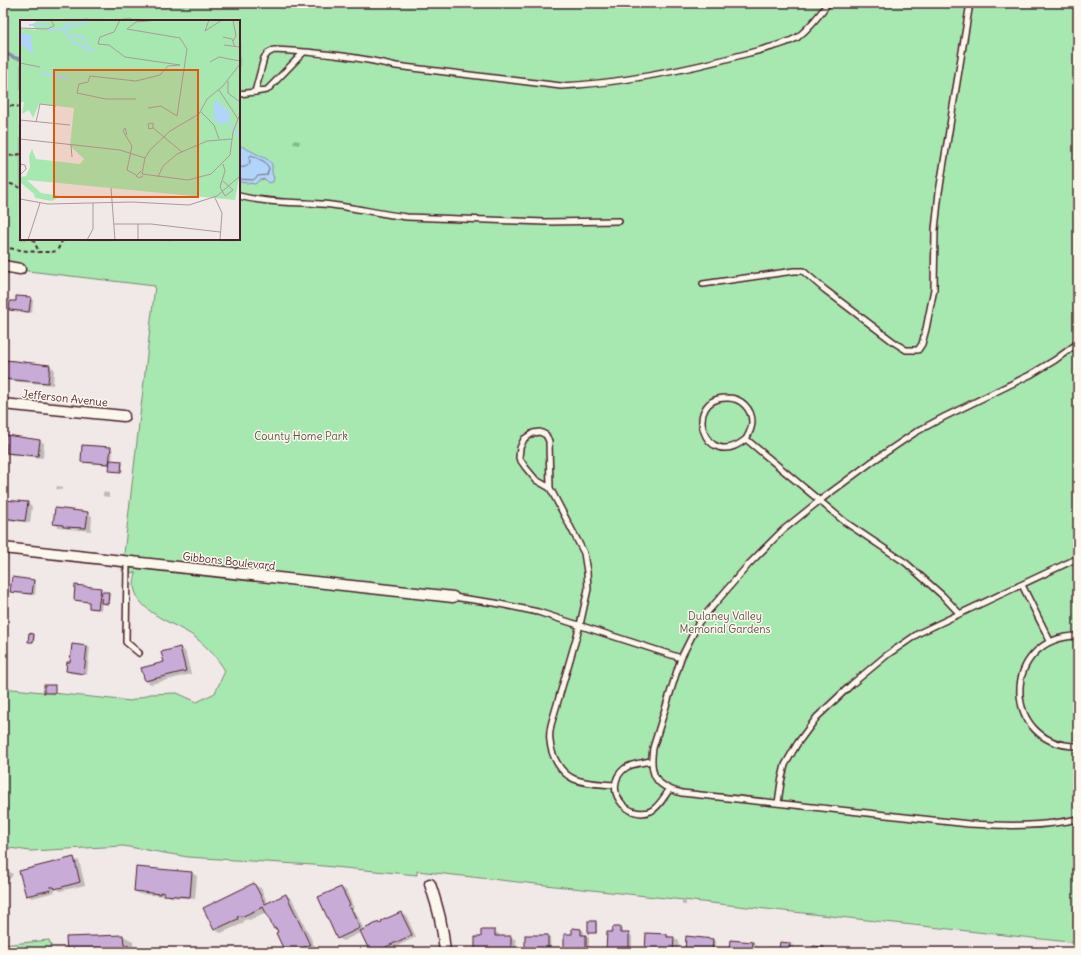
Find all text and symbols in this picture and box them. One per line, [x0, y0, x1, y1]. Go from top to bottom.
inset map [20, 20, 240, 240]
street label: Jefferson Avenue [22, 387, 109, 409]
park label: County Home Park [254, 429, 348, 443]
street label: Gibbons Boulevard [182, 549, 277, 573]
park label: Dulaney Valley Memorial Gardens [679, 609, 771, 636]

